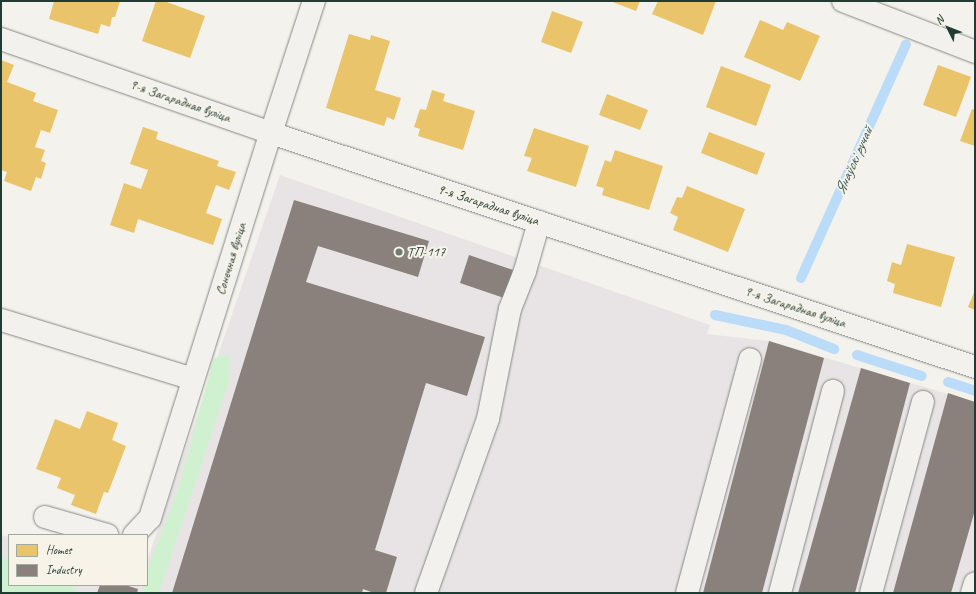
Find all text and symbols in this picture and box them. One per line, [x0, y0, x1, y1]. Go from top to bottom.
north arrow [928, 8, 968, 48]
text: N [932, 13, 947, 27]
street label: 9-я Загарадная вуліца [127, 76, 233, 126]
water label: Янаўскі ручай [831, 125, 877, 197]
street label: 9-я Загарадная вуліца [435, 181, 541, 229]
street label: Сонечная вуліца [212, 221, 250, 297]
place label: ТП-117 [407, 244, 445, 260]
marker: ТП-117 [394, 247, 404, 257]
street label: 9-я Загарадная вуліца [742, 283, 848, 331]
legend [8, 534, 148, 586]
text: Homes [46, 542, 72, 558]
text: Industry [46, 562, 82, 578]

